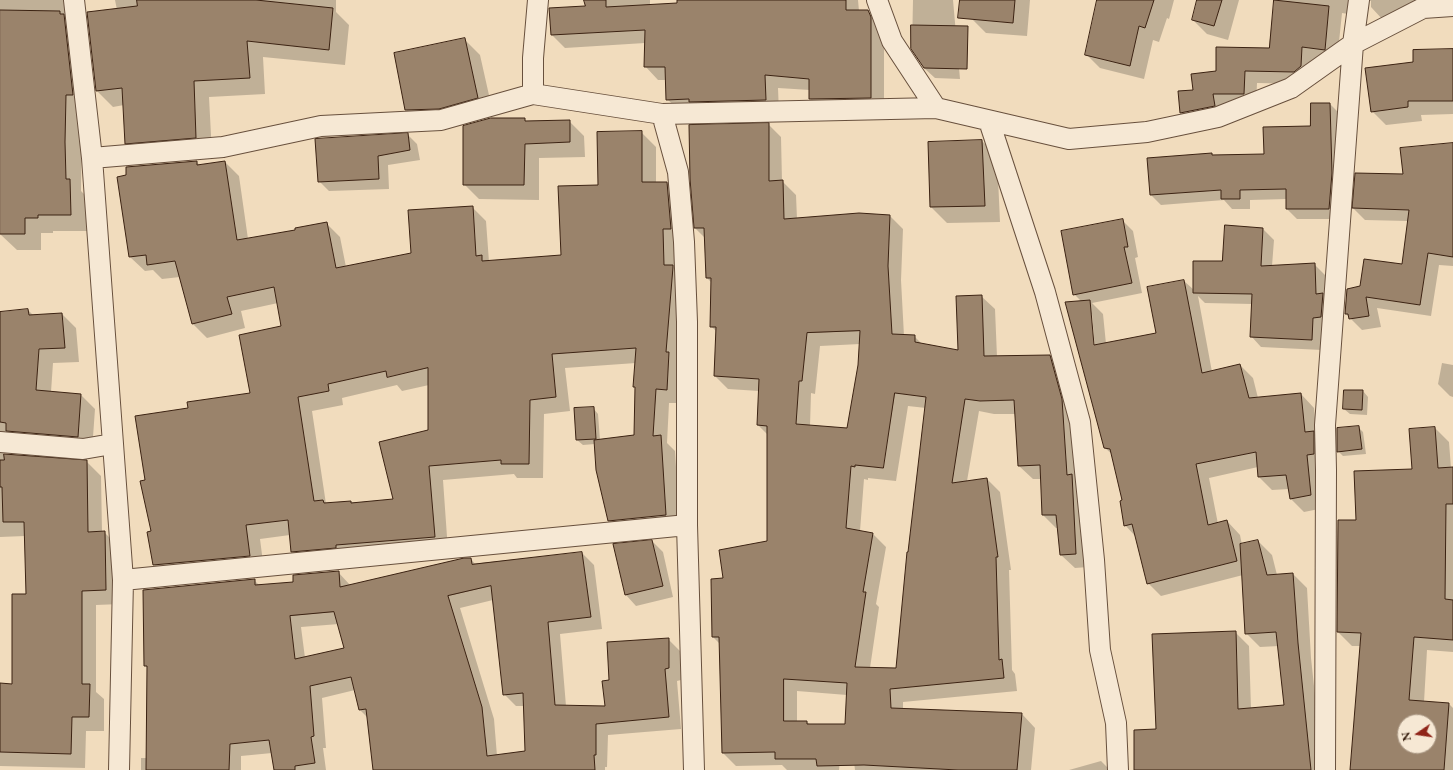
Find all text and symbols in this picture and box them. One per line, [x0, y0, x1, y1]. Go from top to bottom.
north arrow [1397, 714, 1437, 754]
text: N [1398, 731, 1414, 742]

